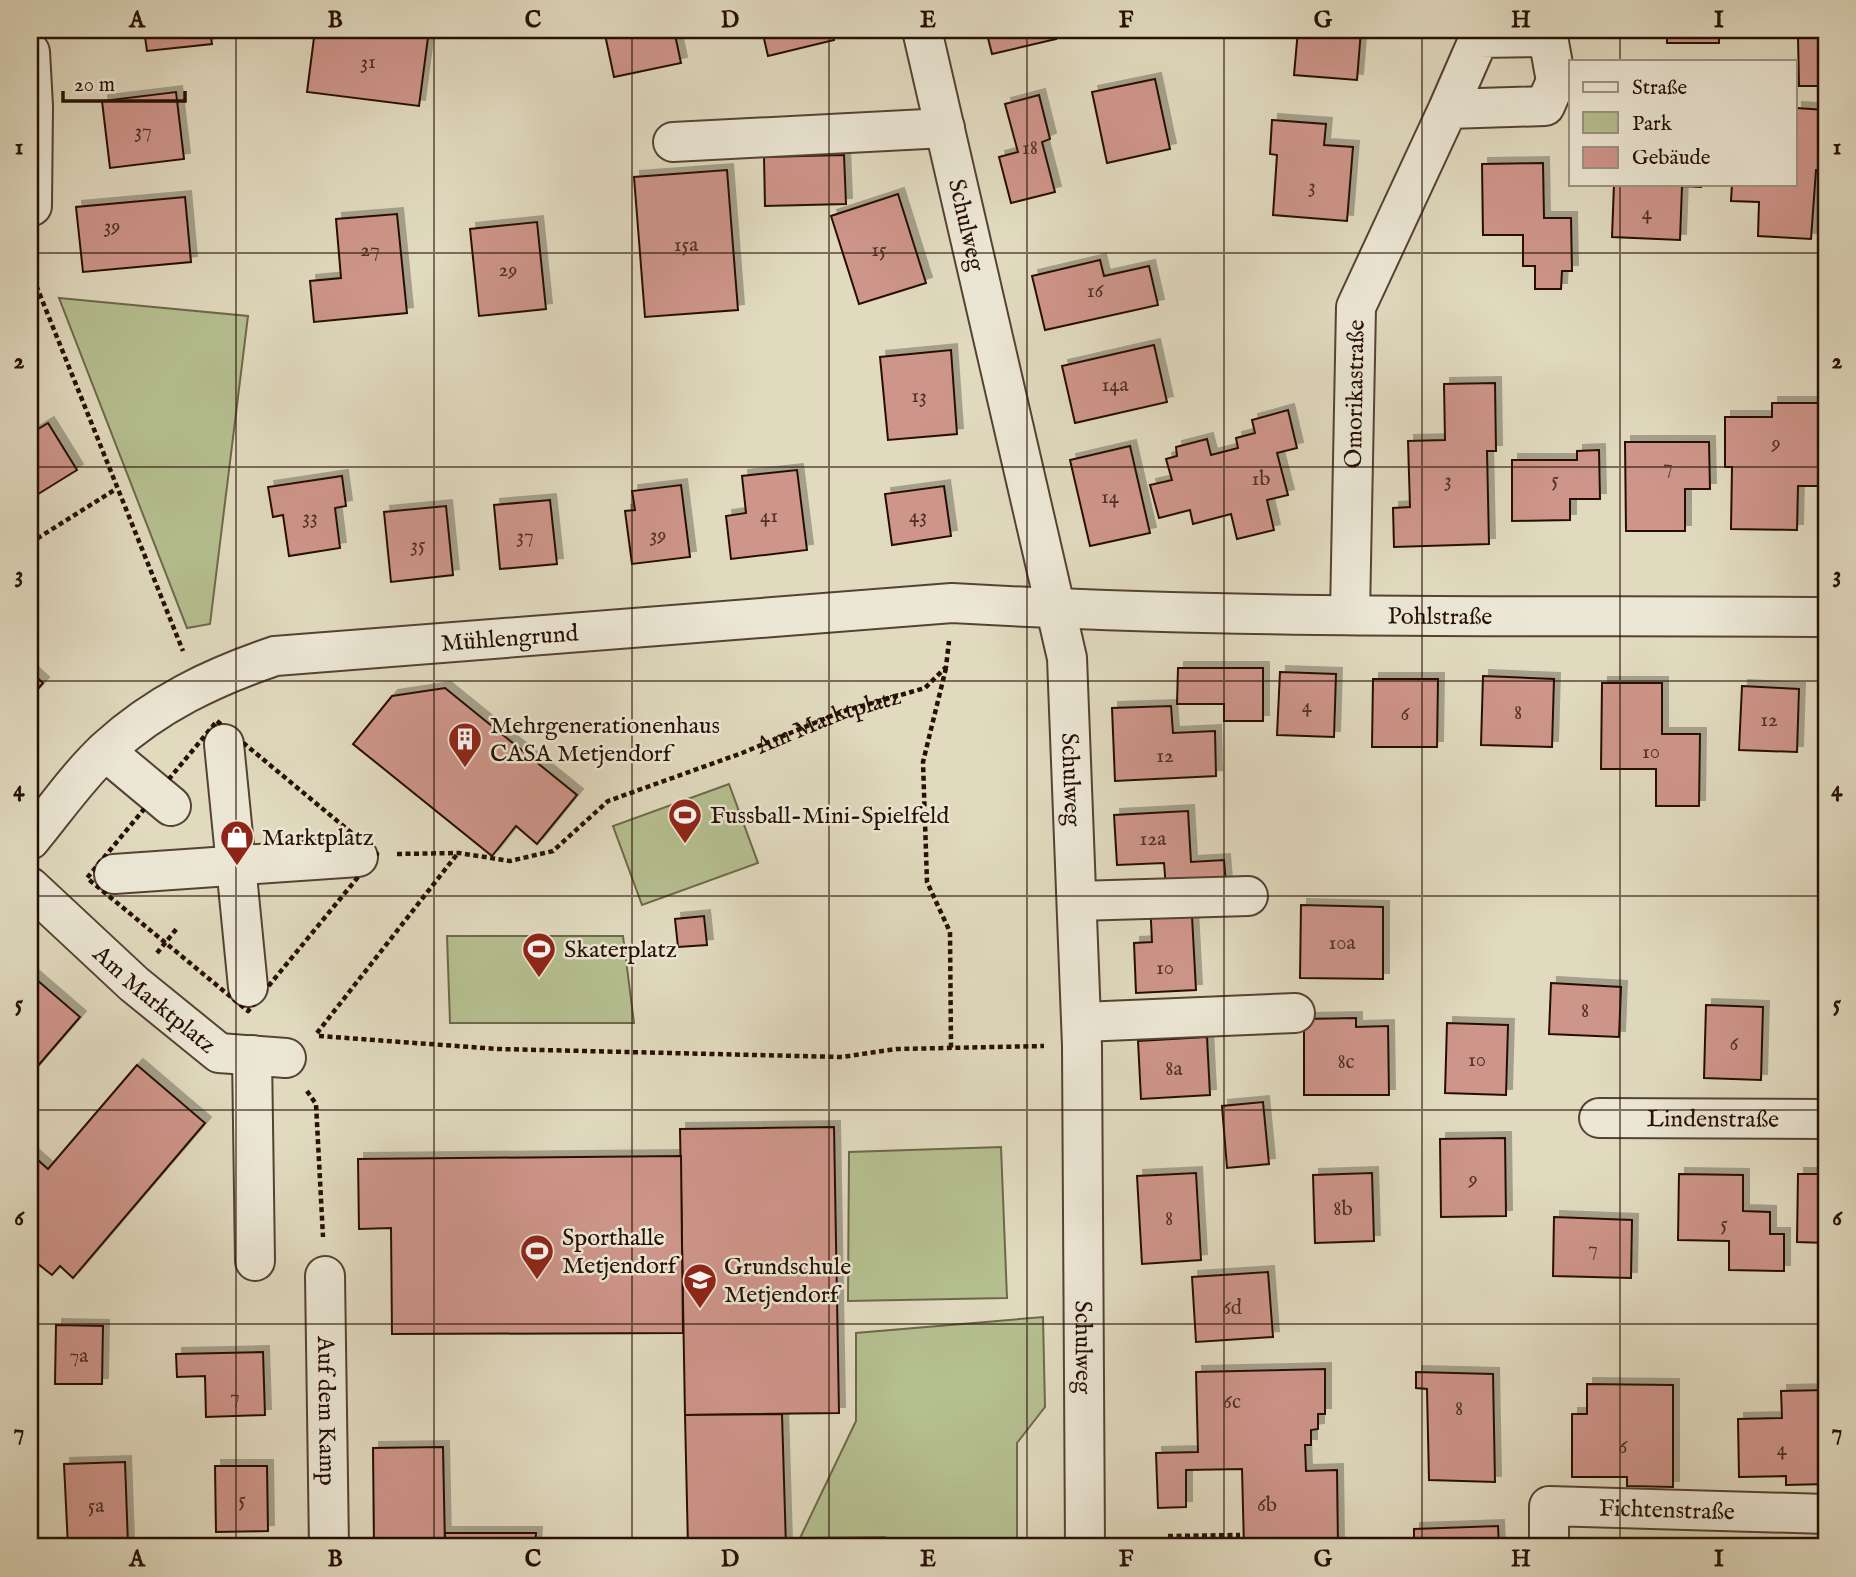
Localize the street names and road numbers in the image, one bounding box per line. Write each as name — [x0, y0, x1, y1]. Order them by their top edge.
street label: Schulweg — [940, 176, 991, 275]
street label: Omorikastraße — [1339, 319, 1373, 469]
street label: Pohlstraße — [1387, 602, 1492, 633]
street label: Mühlengrund — [440, 618, 580, 660]
street label: Am Marktplatz — [751, 682, 905, 763]
street label: Schulweg — [1053, 732, 1088, 828]
street label: Am Marktplatz — [85, 939, 222, 1061]
street label: Lindenstraße — [1647, 1104, 1779, 1136]
street label: Schulweg — [1067, 1300, 1098, 1395]
street label: Auf dem Kamp — [309, 1335, 342, 1486]
street label: Fichtenstraße — [1599, 1493, 1735, 1528]

